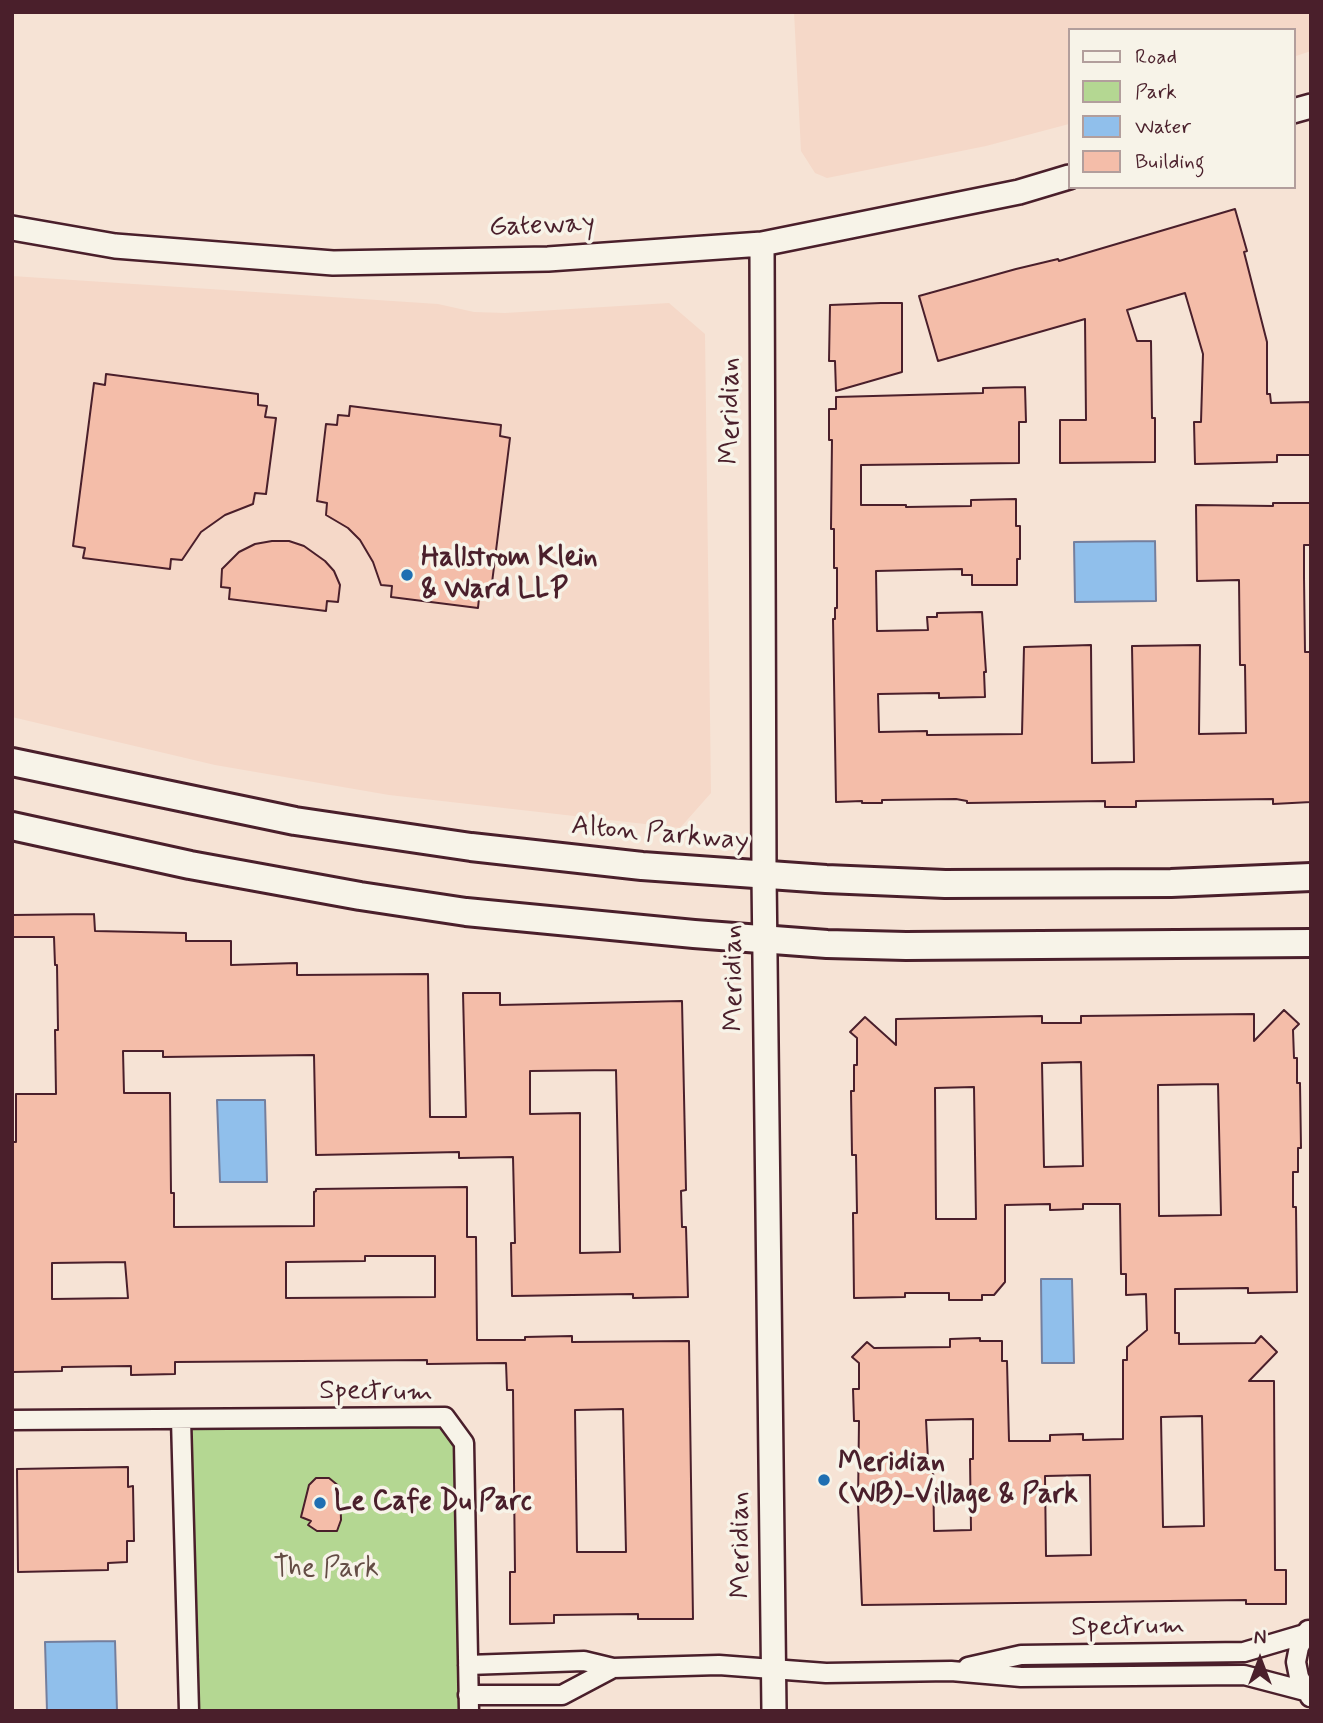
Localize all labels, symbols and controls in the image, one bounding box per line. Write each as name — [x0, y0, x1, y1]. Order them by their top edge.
legend — [1068, 28, 1295, 189]
text: Road — [1135, 43, 1177, 71]
text: Park — [1135, 78, 1177, 106]
text: Water — [1135, 113, 1191, 141]
text: Building — [1135, 148, 1205, 176]
street label: Gateway — [488, 208, 596, 246]
street label: Meridian — [715, 357, 749, 465]
place label: Hallstrom Klein & Ward LLP — [421, 542, 598, 608]
marker: Hallstrom Klein & Ward LLP — [399, 567, 415, 583]
street label: Alton Parkway — [570, 810, 750, 860]
street label: Meridian — [717, 924, 753, 1032]
street label: Spectrum — [319, 1375, 433, 1411]
place label: Meridian (WB)-Village & Park — [838, 1447, 1078, 1513]
marker: Meridian (WB)-Village & Park — [816, 1472, 832, 1488]
place label: Le Cafe Du Parc — [334, 1486, 532, 1520]
street label: Meridian — [724, 1491, 760, 1599]
marker: Le Cafe Du Parc — [312, 1495, 328, 1511]
park label: The Park — [273, 1553, 379, 1587]
street label: Spectrum — [1071, 1610, 1185, 1646]
north arrow — [1225, 1625, 1295, 1695]
text: N — [1254, 1626, 1266, 1651]

